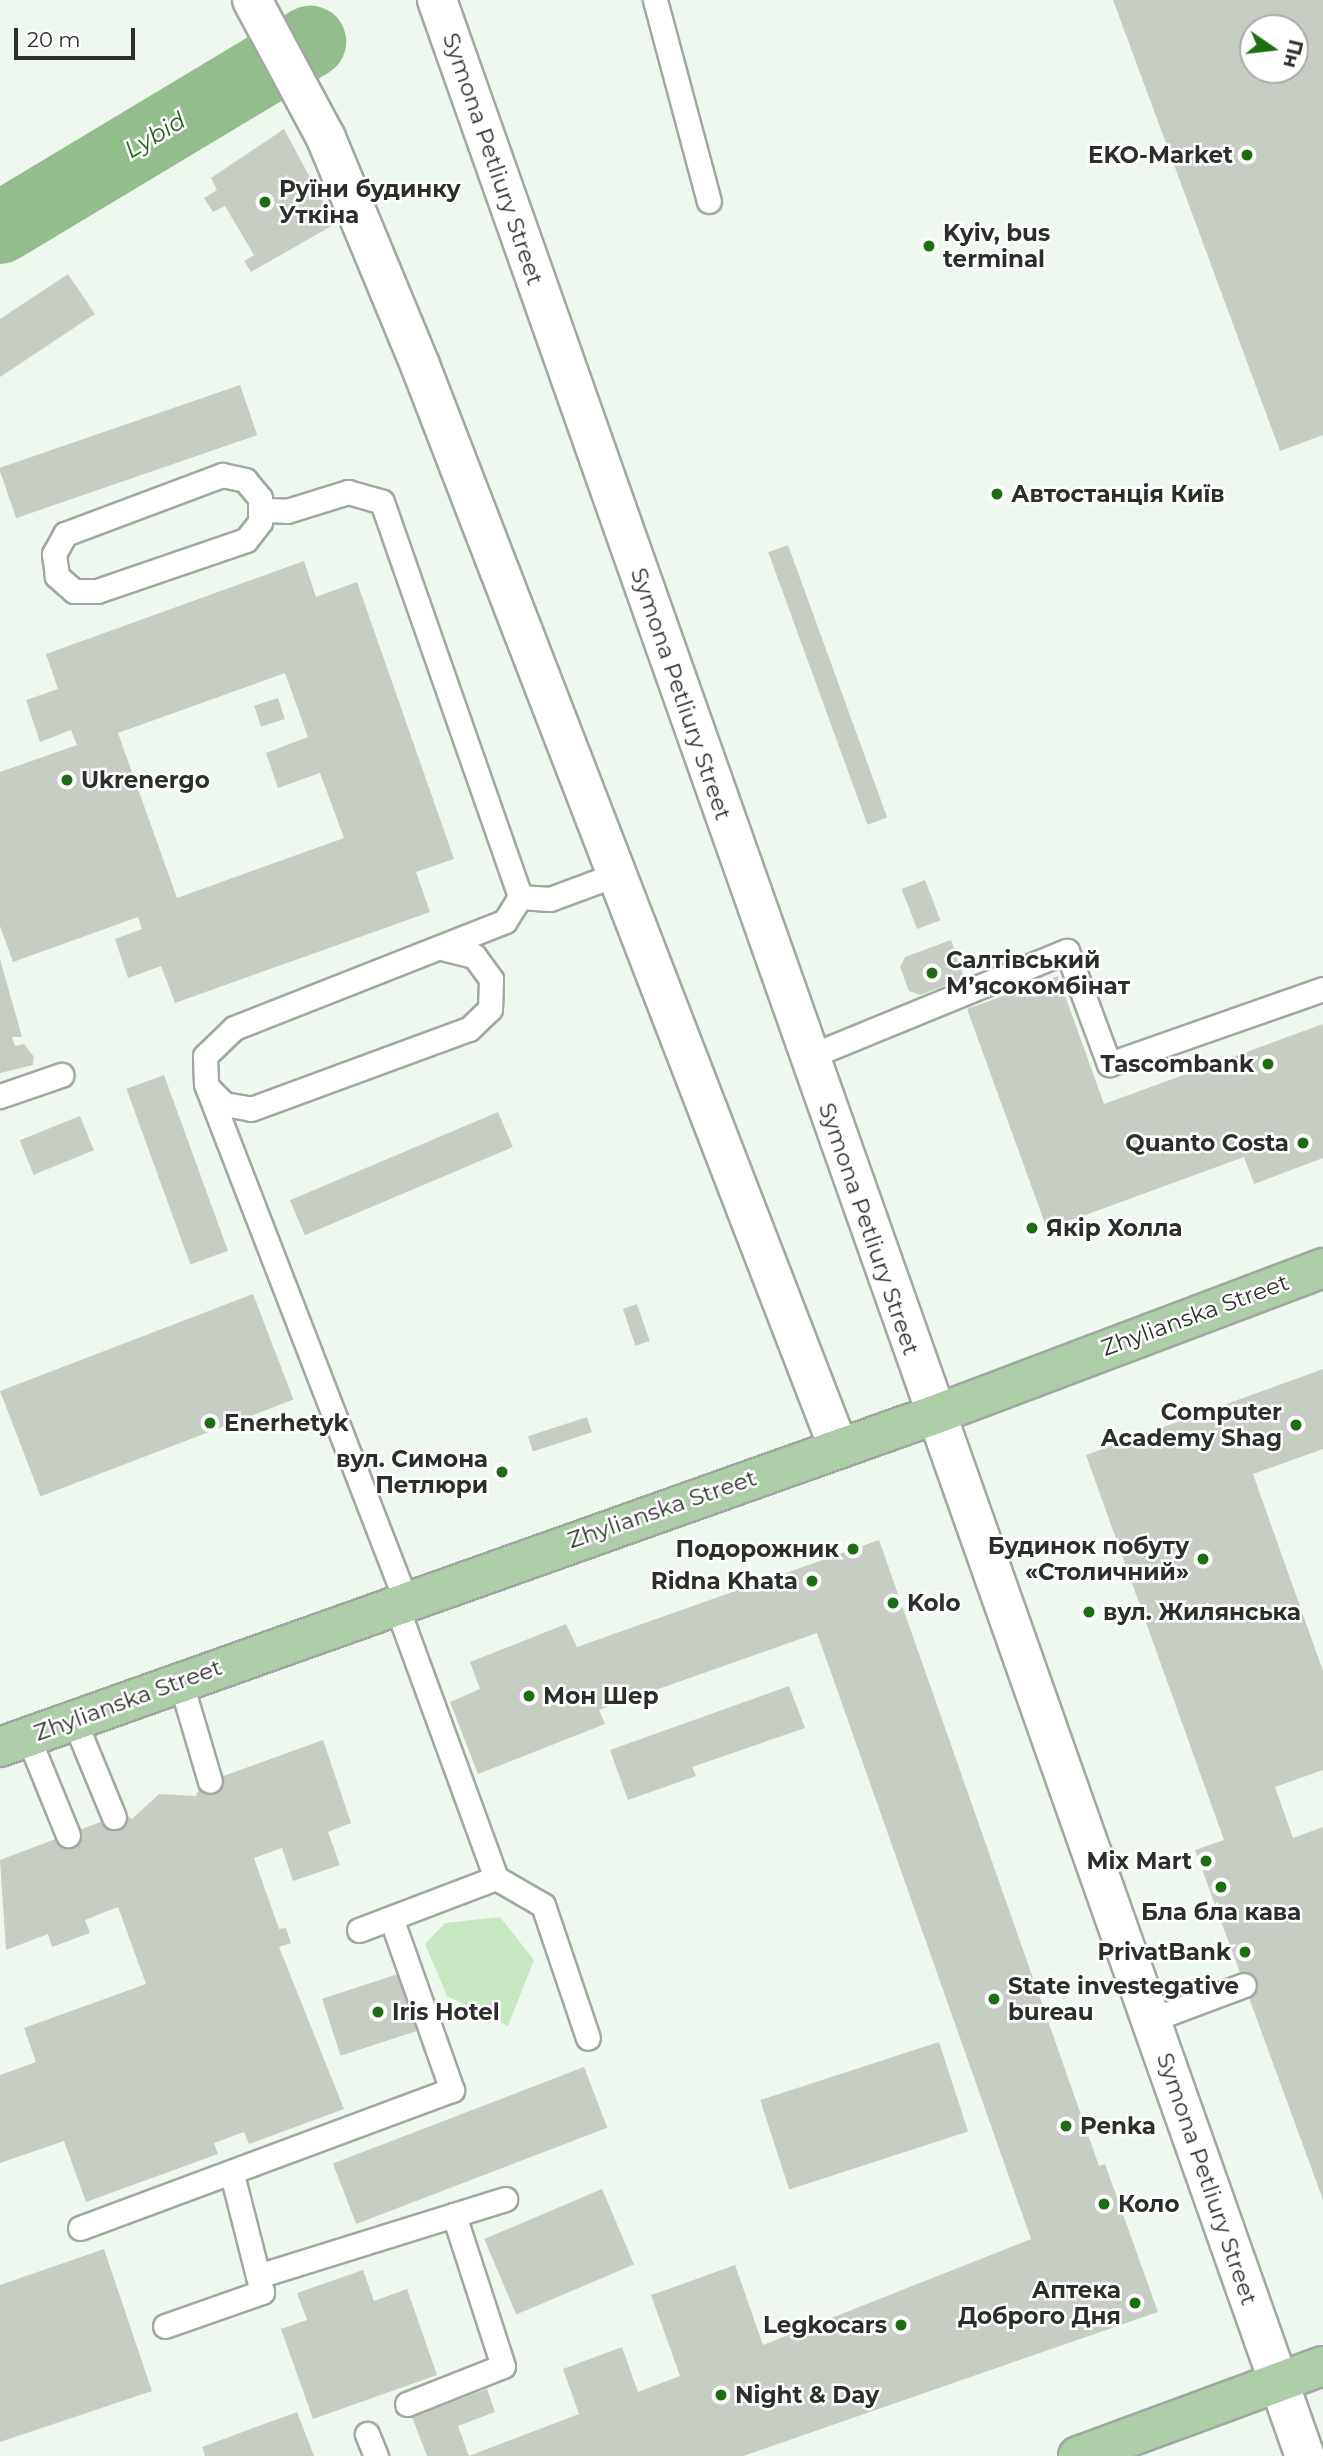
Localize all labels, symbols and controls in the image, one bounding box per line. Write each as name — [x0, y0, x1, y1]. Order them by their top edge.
scale bar — [18, 14, 138, 58]
north arrow — [1239, 14, 1309, 84]
text: 20 m — [27, 27, 81, 52]
street label: Symona Petliury Street — [437, 29, 549, 289]
text: Пн — [1278, 37, 1308, 70]
water label: Lybid — [119, 106, 191, 164]
place label: EKO-Market — [1088, 141, 1233, 169]
marker: EKO-Market — [1239, 147, 1255, 163]
place label: Руїни будинку Уткіна — [279, 175, 461, 229]
marker: Руїни будинку Уткіна — [257, 194, 273, 210]
place label: Kyiv, bus terminal — [943, 219, 1050, 273]
marker: Kyiv, bus terminal — [921, 238, 937, 254]
place label: Автостанція Київ — [1011, 480, 1225, 508]
marker: Автостанція Київ — [989, 486, 1005, 502]
street label: Symona Petliury Street — [625, 564, 737, 824]
place label: Ukrenergo — [81, 766, 210, 794]
marker: Ukrenergo — [59, 772, 75, 788]
place label: Салтівський Мʼясокомбінат — [946, 946, 1130, 1000]
marker: Салтівський Мʼясокомбінат — [924, 965, 940, 981]
place label: Tascombank — [1101, 1050, 1254, 1078]
marker: Tascombank — [1260, 1056, 1276, 1072]
street label: Symona Petliury Street — [813, 1099, 925, 1359]
place label: Quanto Costa — [1125, 1129, 1289, 1157]
marker: Quanto Costa — [1295, 1135, 1311, 1151]
place label: Якір Холла — [1046, 1214, 1182, 1242]
marker: Якір Холла — [1024, 1220, 1040, 1236]
street label: Zhylianska Street — [1097, 1268, 1293, 1362]
place label: Computer Academy Shag — [1101, 1398, 1282, 1452]
place label: Enerhetyk — [224, 1409, 349, 1437]
marker: Enerhetyk — [202, 1415, 218, 1431]
marker: Computer Academy Shag — [1288, 1417, 1304, 1433]
place label: вул. Симона Петлюри — [336, 1445, 488, 1499]
marker: вул. Симона Петлюри — [494, 1464, 510, 1480]
street label: Zhylianska Street — [564, 1464, 760, 1554]
place label: Будинок побуту «Столичний» — [988, 1532, 1189, 1586]
place label: Подорожник — [676, 1535, 839, 1563]
marker: Подорожник — [845, 1541, 861, 1557]
marker: Будинок побуту «Столичний» — [1195, 1551, 1211, 1567]
place label: Ridna Khata — [651, 1567, 798, 1595]
marker: Ridna Khata — [804, 1573, 820, 1589]
place label: Kolo — [907, 1589, 961, 1617]
marker: Kolo — [885, 1595, 901, 1611]
place label: вул. Жилянська — [1103, 1598, 1301, 1626]
marker: вул. Жилянська — [1081, 1604, 1097, 1620]
street label: Zhylianska Street — [30, 1653, 226, 1747]
place label: Мон Шер — [543, 1682, 659, 1710]
marker: Мон Шер — [521, 1688, 537, 1704]
place label: Mix Mart — [1086, 1847, 1192, 1875]
marker: Mix Mart — [1198, 1853, 1214, 1869]
marker: Бла бла кава — [1213, 1879, 1229, 1895]
place label: Бла бла кава — [1141, 1898, 1301, 1926]
place label: PrivatBank — [1097, 1938, 1231, 1966]
marker: PrivatBank — [1237, 1944, 1253, 1960]
place label: State investegative bureau — [1008, 1972, 1239, 2026]
marker: State investegative bureau — [986, 1991, 1002, 2007]
place label: Iris Hotel — [392, 1998, 500, 2026]
marker: Iris Hotel — [370, 2004, 386, 2020]
street label: Symona Petliury Street — [1151, 2049, 1263, 2309]
place label: Penka — [1080, 2112, 1156, 2140]
marker: Penka — [1058, 2118, 1074, 2134]
place label: Коло — [1118, 2190, 1179, 2218]
marker: Коло — [1096, 2196, 1112, 2212]
place label: Аптека Доброго Дня — [958, 2276, 1121, 2330]
marker: Аптека Доброго Дня — [1127, 2295, 1143, 2311]
place label: Legkocars — [763, 2311, 887, 2339]
marker: Legkocars — [893, 2317, 909, 2333]
place label: Night & Day — [735, 2381, 879, 2409]
marker: Night & Day — [713, 2387, 729, 2403]

